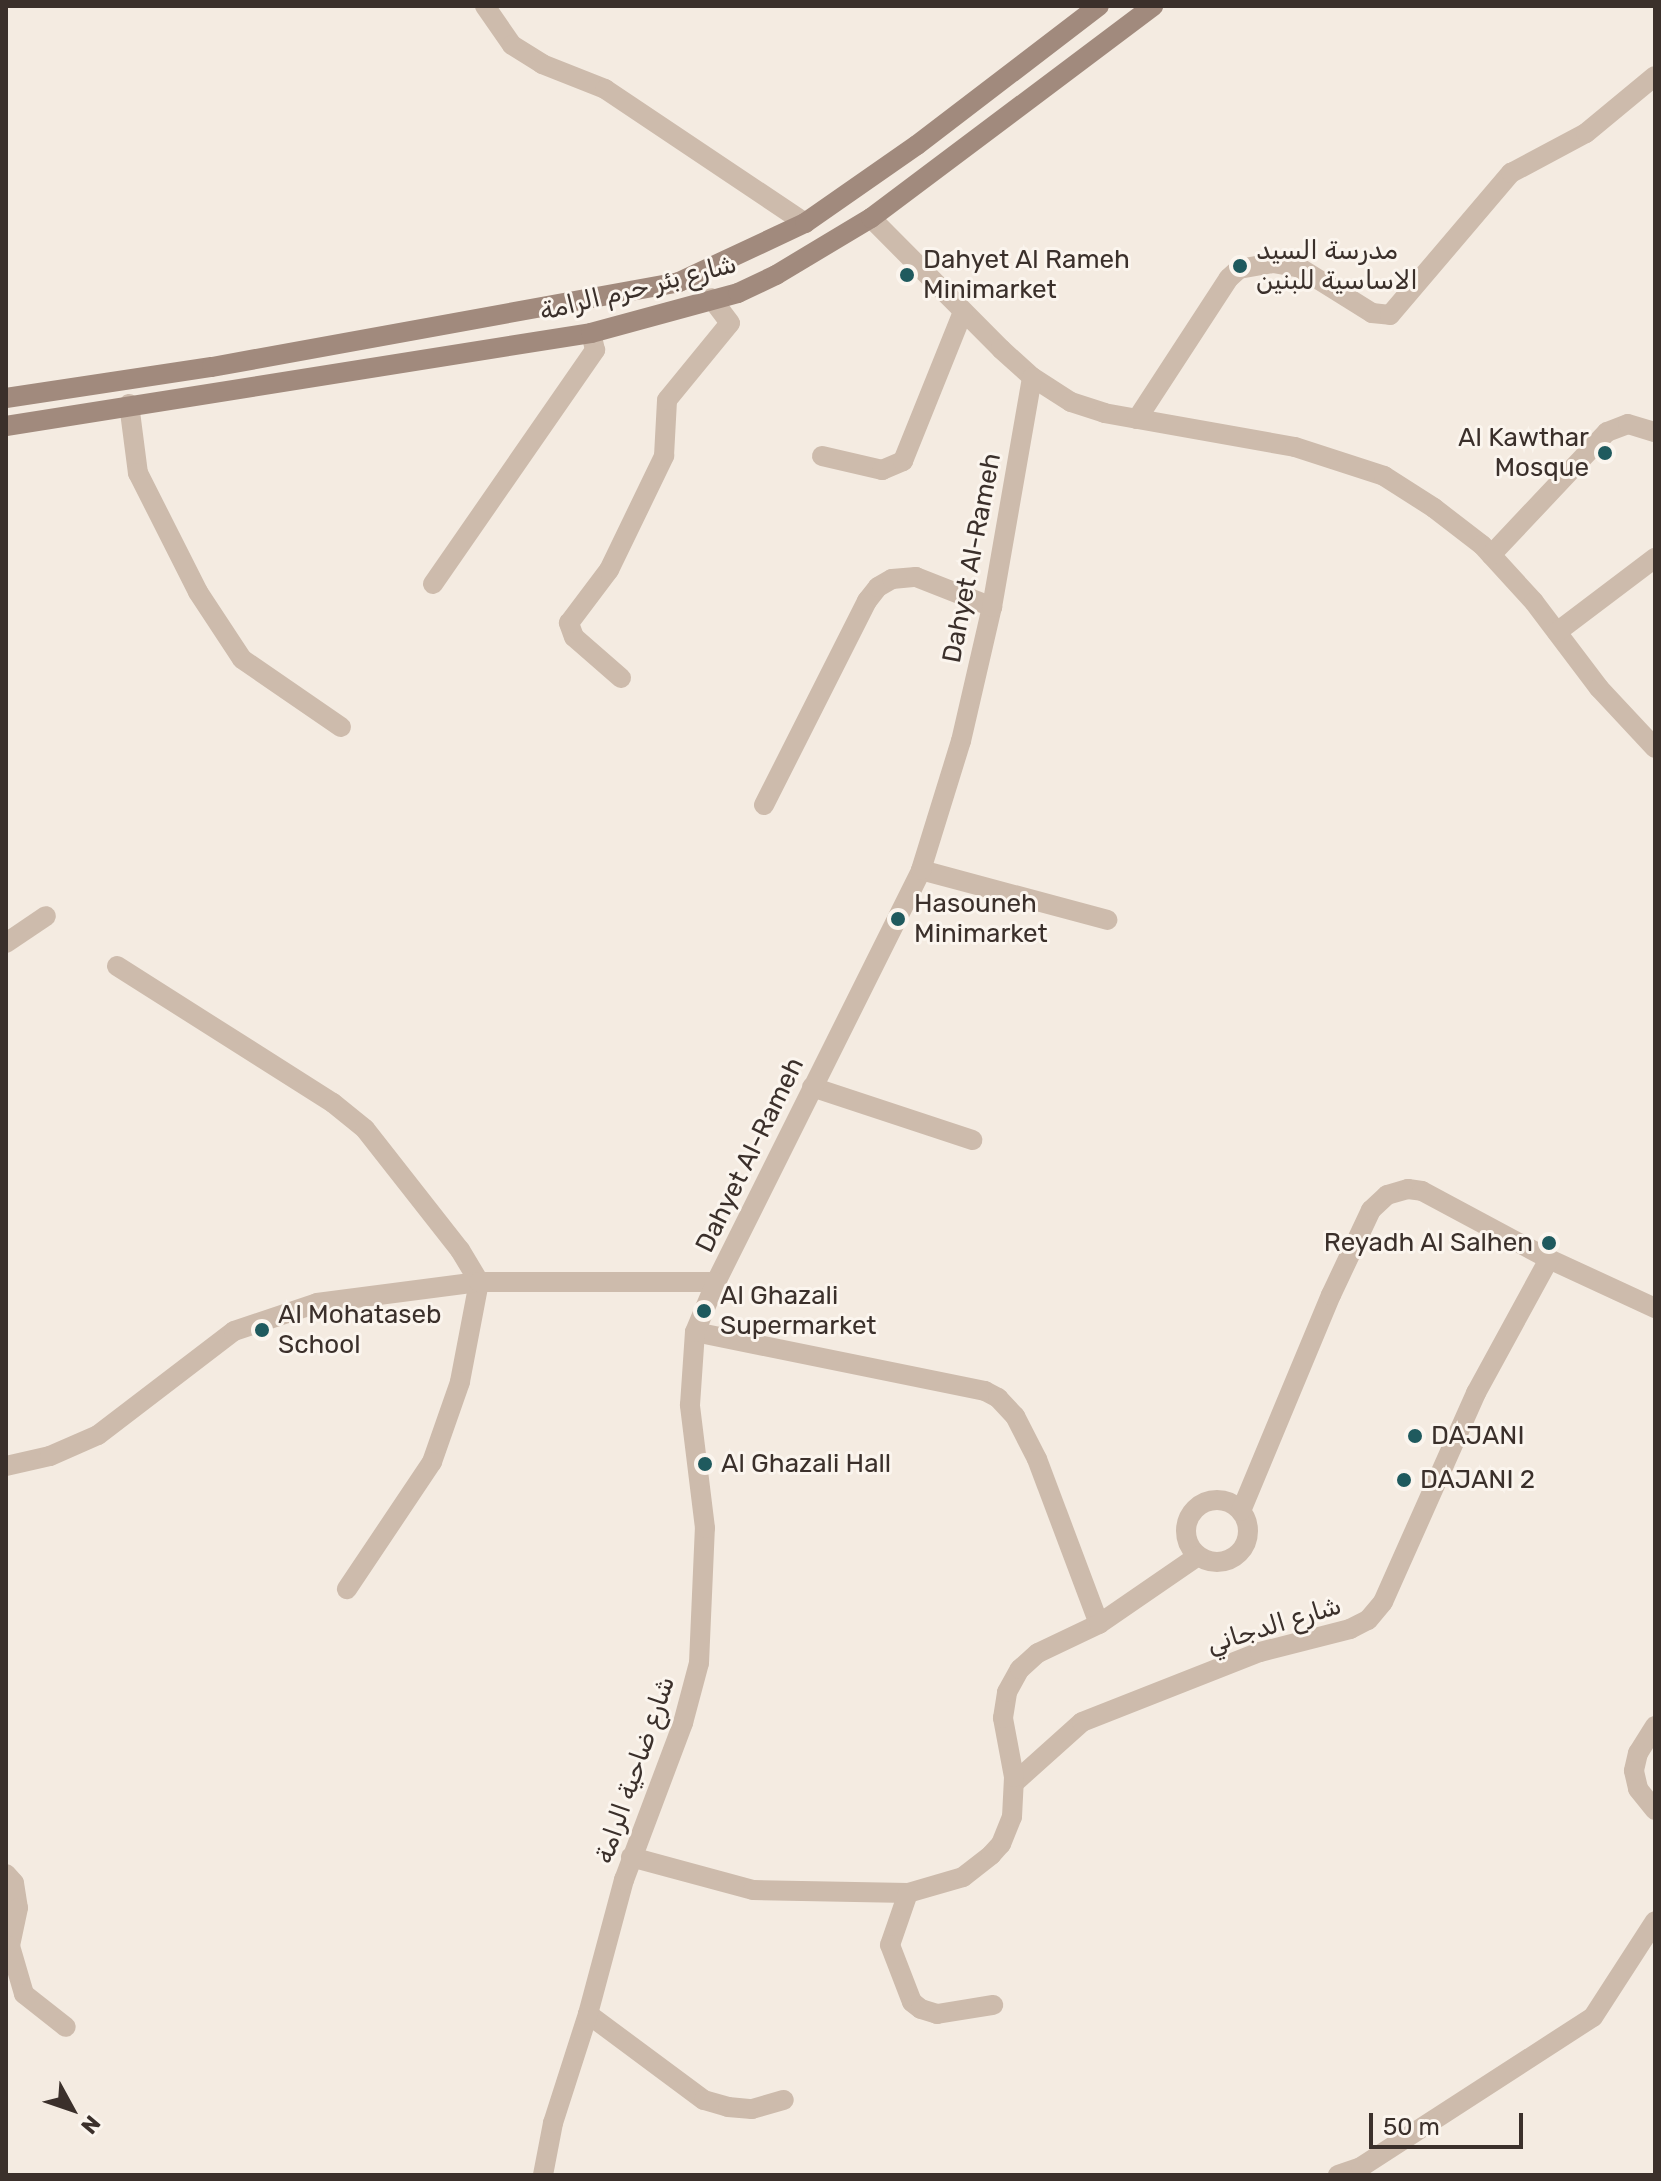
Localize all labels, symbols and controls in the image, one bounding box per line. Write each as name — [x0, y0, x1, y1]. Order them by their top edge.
place label: مدرسة السيد الاساسية للبنين — [1256, 235, 1418, 296]
place label: Dahyet Al Rameh Minimarket — [923, 244, 1131, 306]
street label: شارع بئر حرم الرامة — [536, 248, 740, 328]
marker: مدرسة السيد الاساسية للبنين — [1231, 257, 1249, 275]
marker: Dahyet Al Rameh Minimarket — [898, 266, 916, 284]
place label: Al Kawthar Mosque — [1458, 422, 1589, 484]
marker: Al Kawthar Mosque — [1596, 444, 1614, 462]
street label: Dahyet Al-Rameh — [936, 450, 1008, 666]
place label: Hasouneh Minimarket — [914, 888, 1048, 950]
marker: Hasouneh Minimarket — [889, 910, 907, 928]
street label: Dahyet Al-Rameh — [689, 1052, 811, 1258]
place label: Reyadh Al Salhen — [1323, 1227, 1533, 1259]
marker: Reyadh Al Salhen — [1540, 1234, 1558, 1252]
place label: Al Ghazali Supermarket — [720, 1280, 877, 1342]
place label: Al Mohataseb School — [278, 1299, 442, 1360]
marker: Al Ghazali Supermarket — [695, 1302, 713, 1320]
marker: Al Mohataseb School — [253, 1321, 271, 1339]
place label: DAJANI — [1431, 1420, 1525, 1452]
marker: DAJANI — [1406, 1427, 1424, 1445]
place label: Al Ghazali Hall — [721, 1448, 891, 1480]
marker: Al Ghazali Hall — [696, 1455, 714, 1473]
place label: DAJANI 2 — [1420, 1464, 1535, 1496]
marker: DAJANI 2 — [1395, 1471, 1413, 1489]
street label: شارع الدجاني — [1203, 1590, 1345, 1660]
street label: شارع ضاحية الرامة — [588, 1672, 682, 1868]
north arrow — [32, 2069, 112, 2149]
scale bar — [1373, 2097, 1527, 2147]
text: N — [75, 2110, 106, 2139]
text: 50 m — [1383, 2113, 1440, 2141]

